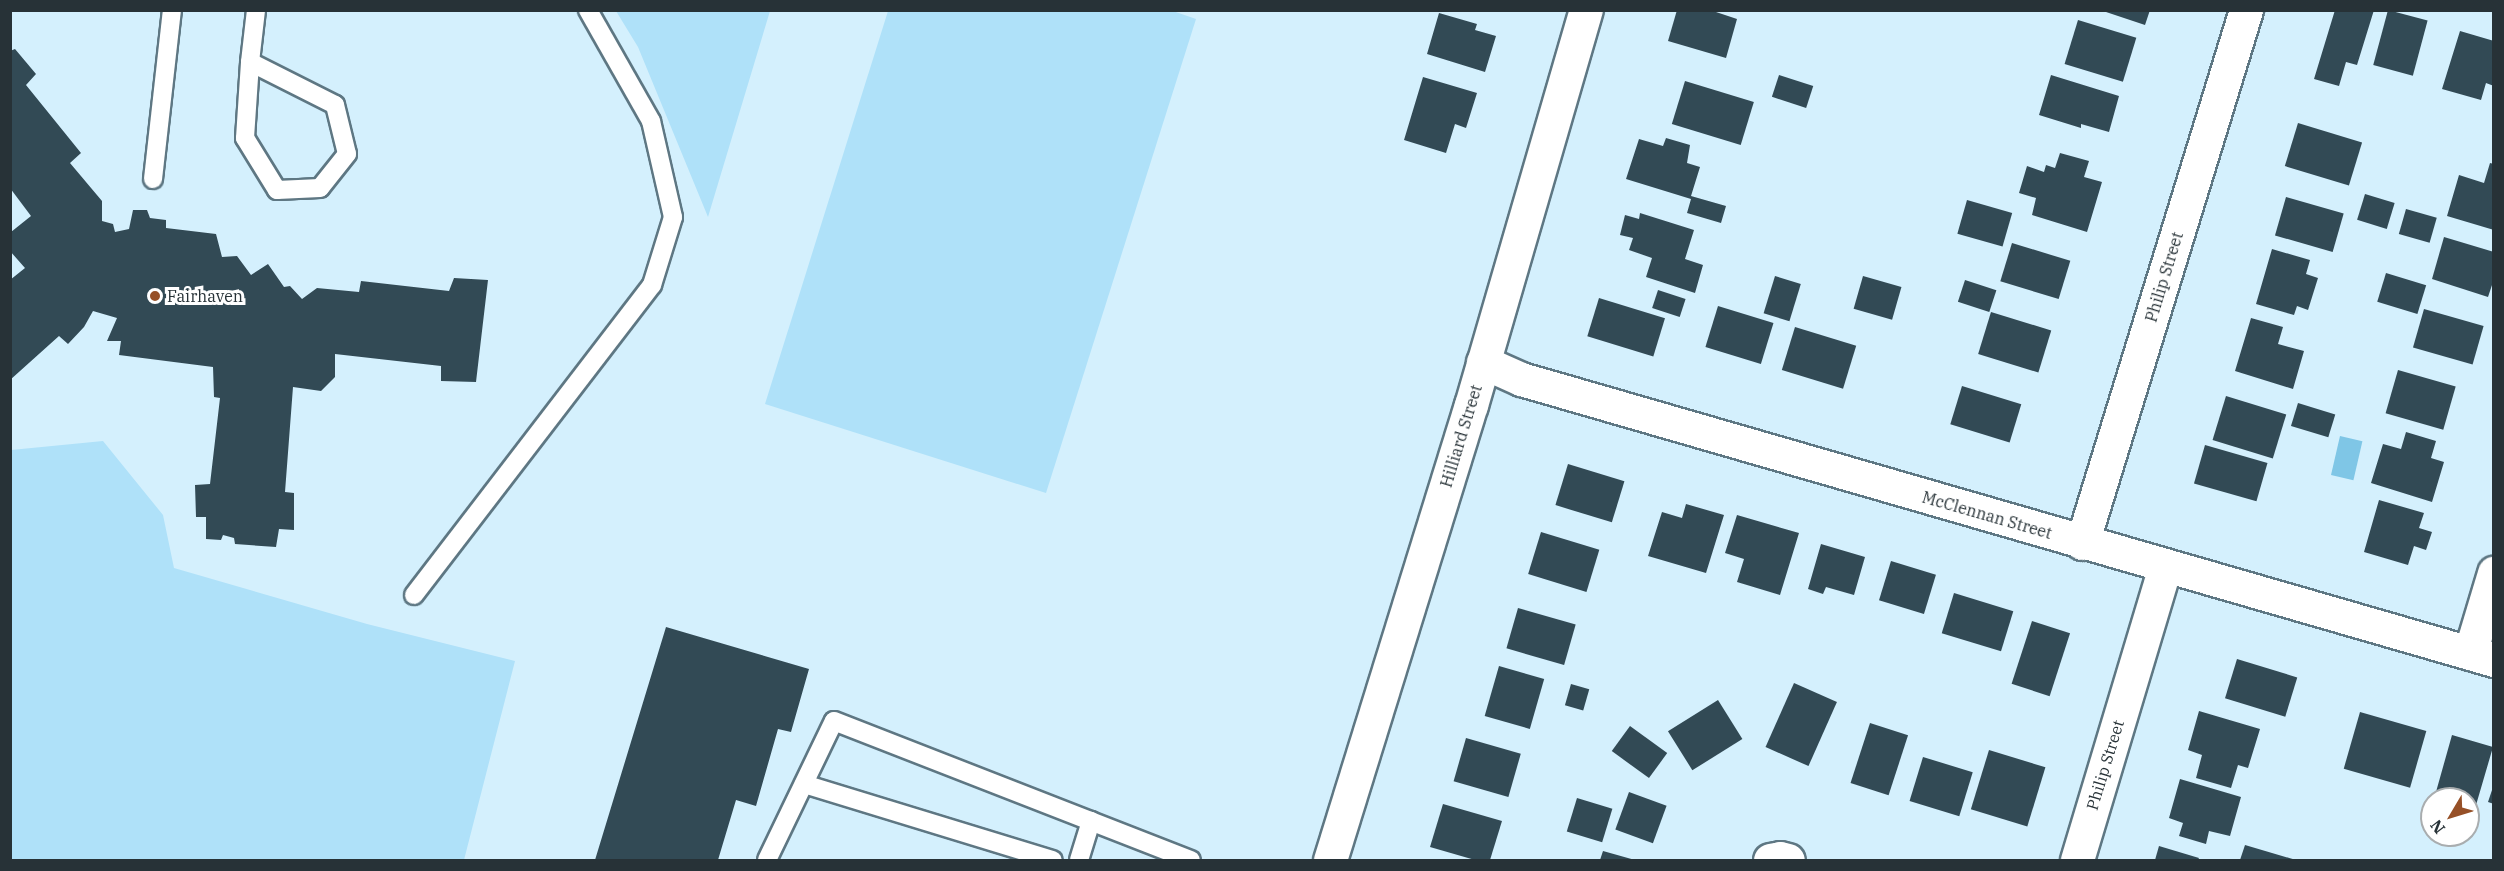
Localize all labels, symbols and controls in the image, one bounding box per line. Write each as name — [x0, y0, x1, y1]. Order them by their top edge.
street label: Philip Street — [2141, 230, 2187, 324]
place label: Fairhaven — [167, 286, 243, 306]
marker: Fairhaven — [148, 289, 162, 303]
street label: Hilliard Street — [1436, 382, 1486, 490]
street label: McClennan Street — [1920, 487, 2054, 543]
street label: Philip Street — [2082, 718, 2128, 812]
north arrow — [2420, 787, 2480, 847]
text: N — [2426, 816, 2449, 838]

